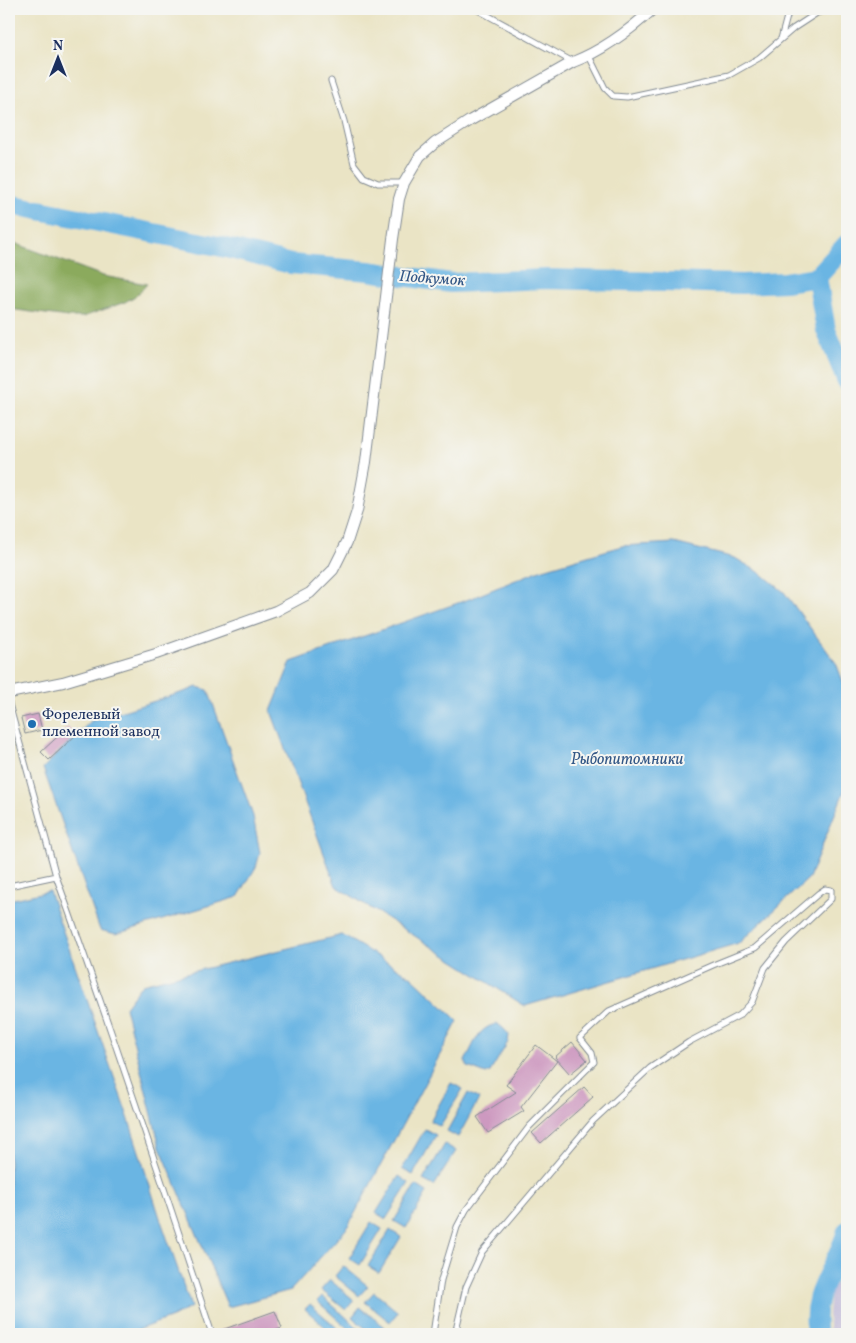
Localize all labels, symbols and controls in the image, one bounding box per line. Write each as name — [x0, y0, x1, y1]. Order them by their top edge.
north arrow — [32, 32, 82, 82]
text: N — [53, 37, 63, 56]
water label: Подкумок — [399, 266, 466, 292]
place label: Форелевый племенной завод — [42, 705, 160, 743]
marker: Форелевый племенной завод — [26, 718, 38, 730]
water label: Рыбопитомники — [571, 749, 683, 771]

